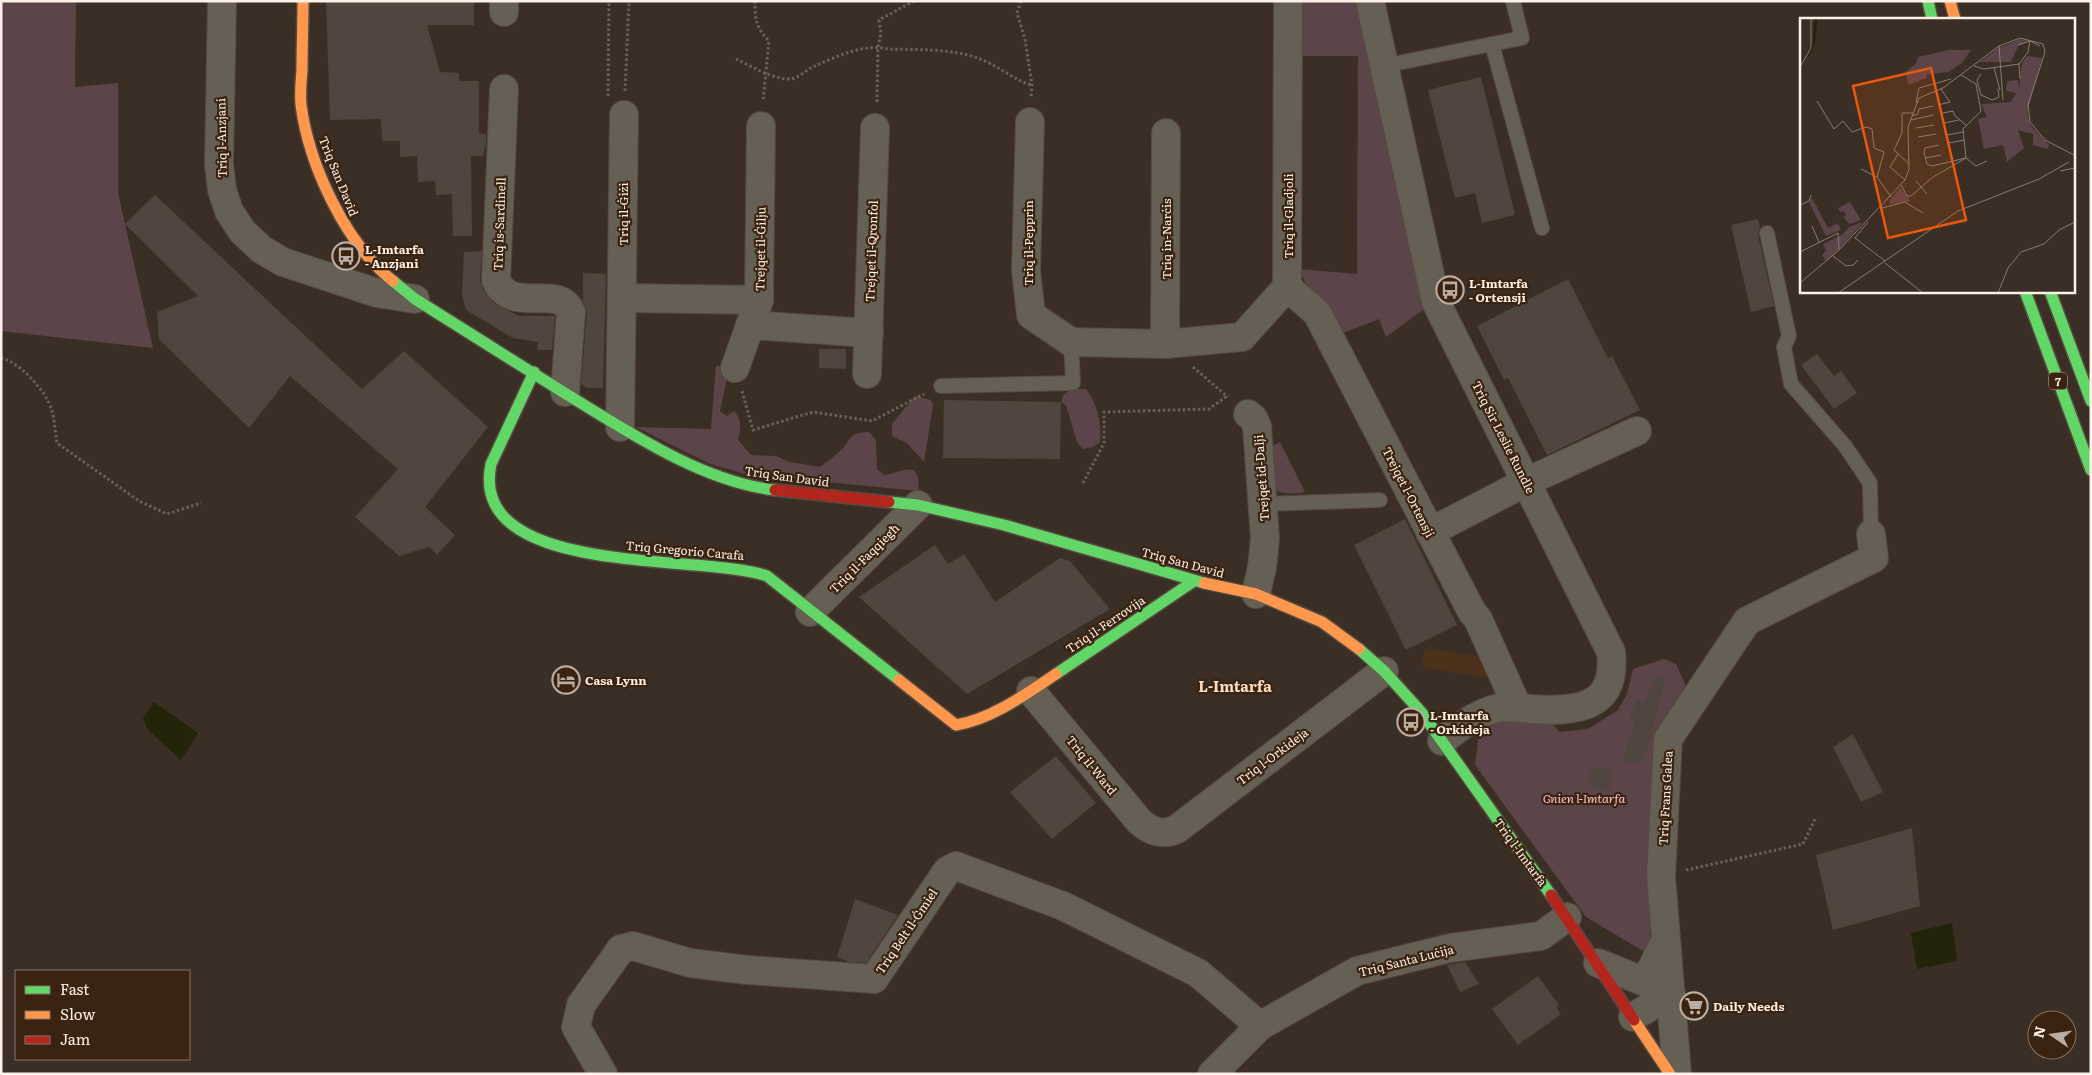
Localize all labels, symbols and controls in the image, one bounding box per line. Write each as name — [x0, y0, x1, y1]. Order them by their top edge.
inset map — [1800, 18, 2074, 292]
street label: Triq l-Anzjani — [211, 98, 231, 178]
street label: Triq San David — [315, 133, 364, 219]
street label: Triq il-Gladjoli — [1279, 173, 1297, 259]
street label: Triq is-Sardinell — [488, 177, 510, 271]
street label: Triq il-Ġiżi — [614, 183, 632, 245]
street label: Triq in-Narċis — [1157, 198, 1175, 279]
street label: Trejqet il-Qronfol — [860, 200, 882, 302]
street label: Triq il-Pepprin — [1019, 200, 1037, 286]
street label: Trejqet il-Ġilju — [750, 206, 770, 291]
place label: L-Imtarfa - Anzjani — [365, 240, 424, 272]
bus stop icon: L-Imtarfa - Anzjani — [331, 241, 361, 271]
place label: L-Imtarfa - Ortensji — [1469, 274, 1528, 306]
bus stop icon: L-Imtarfa - Ortensji — [1435, 275, 1465, 305]
road number: 7 — [2049, 372, 2067, 390]
street label: Triq Sir Leslie Rundle — [1468, 378, 1540, 496]
street label: Trejqet id-Dalji — [1249, 434, 1273, 522]
street label: Trejqet l-Ortensji — [1378, 444, 1440, 540]
street label: Triq San David — [744, 461, 831, 491]
street label: Triq il-Faqqiegħ — [825, 519, 903, 597]
street label: Triq Gregorio Carafa — [625, 536, 746, 564]
street label: Triq San David — [1140, 542, 1227, 582]
street label: Triq il-Ferrovija — [1062, 590, 1149, 657]
hotel icon: Casa Lynn — [551, 665, 581, 695]
place label: Casa Lynn — [585, 671, 647, 689]
district label: L-Imtarfa — [1198, 674, 1272, 697]
place label: L-Imtarfa - Orkideja — [1430, 706, 1490, 738]
bus stop icon: L-Imtarfa - Orkideja — [1396, 707, 1426, 737]
street label: Triq l-Orkideja — [1232, 723, 1312, 789]
street label: Triq il-Ward — [1062, 731, 1122, 799]
street label: Triq Frans Galea — [1654, 750, 1676, 846]
park label: Gnien l-Imtarfa — [1543, 789, 1626, 807]
street label: Triq l-Imtarfa — [1490, 814, 1552, 890]
street label: Triq Belt il-Ġmiel — [871, 885, 941, 977]
street label: Triq Santa Luċija — [1357, 939, 1456, 981]
legend — [15, 970, 190, 1060]
text: Fast — [60, 977, 89, 1000]
supermarket icon: Daily Needs — [1679, 991, 1709, 1021]
place label: Daily Needs — [1713, 997, 1784, 1015]
text: Slow — [60, 1002, 95, 1025]
north arrow — [2027, 1010, 2077, 1060]
text: N — [2027, 1024, 2049, 1040]
text: Jam — [60, 1027, 91, 1050]

